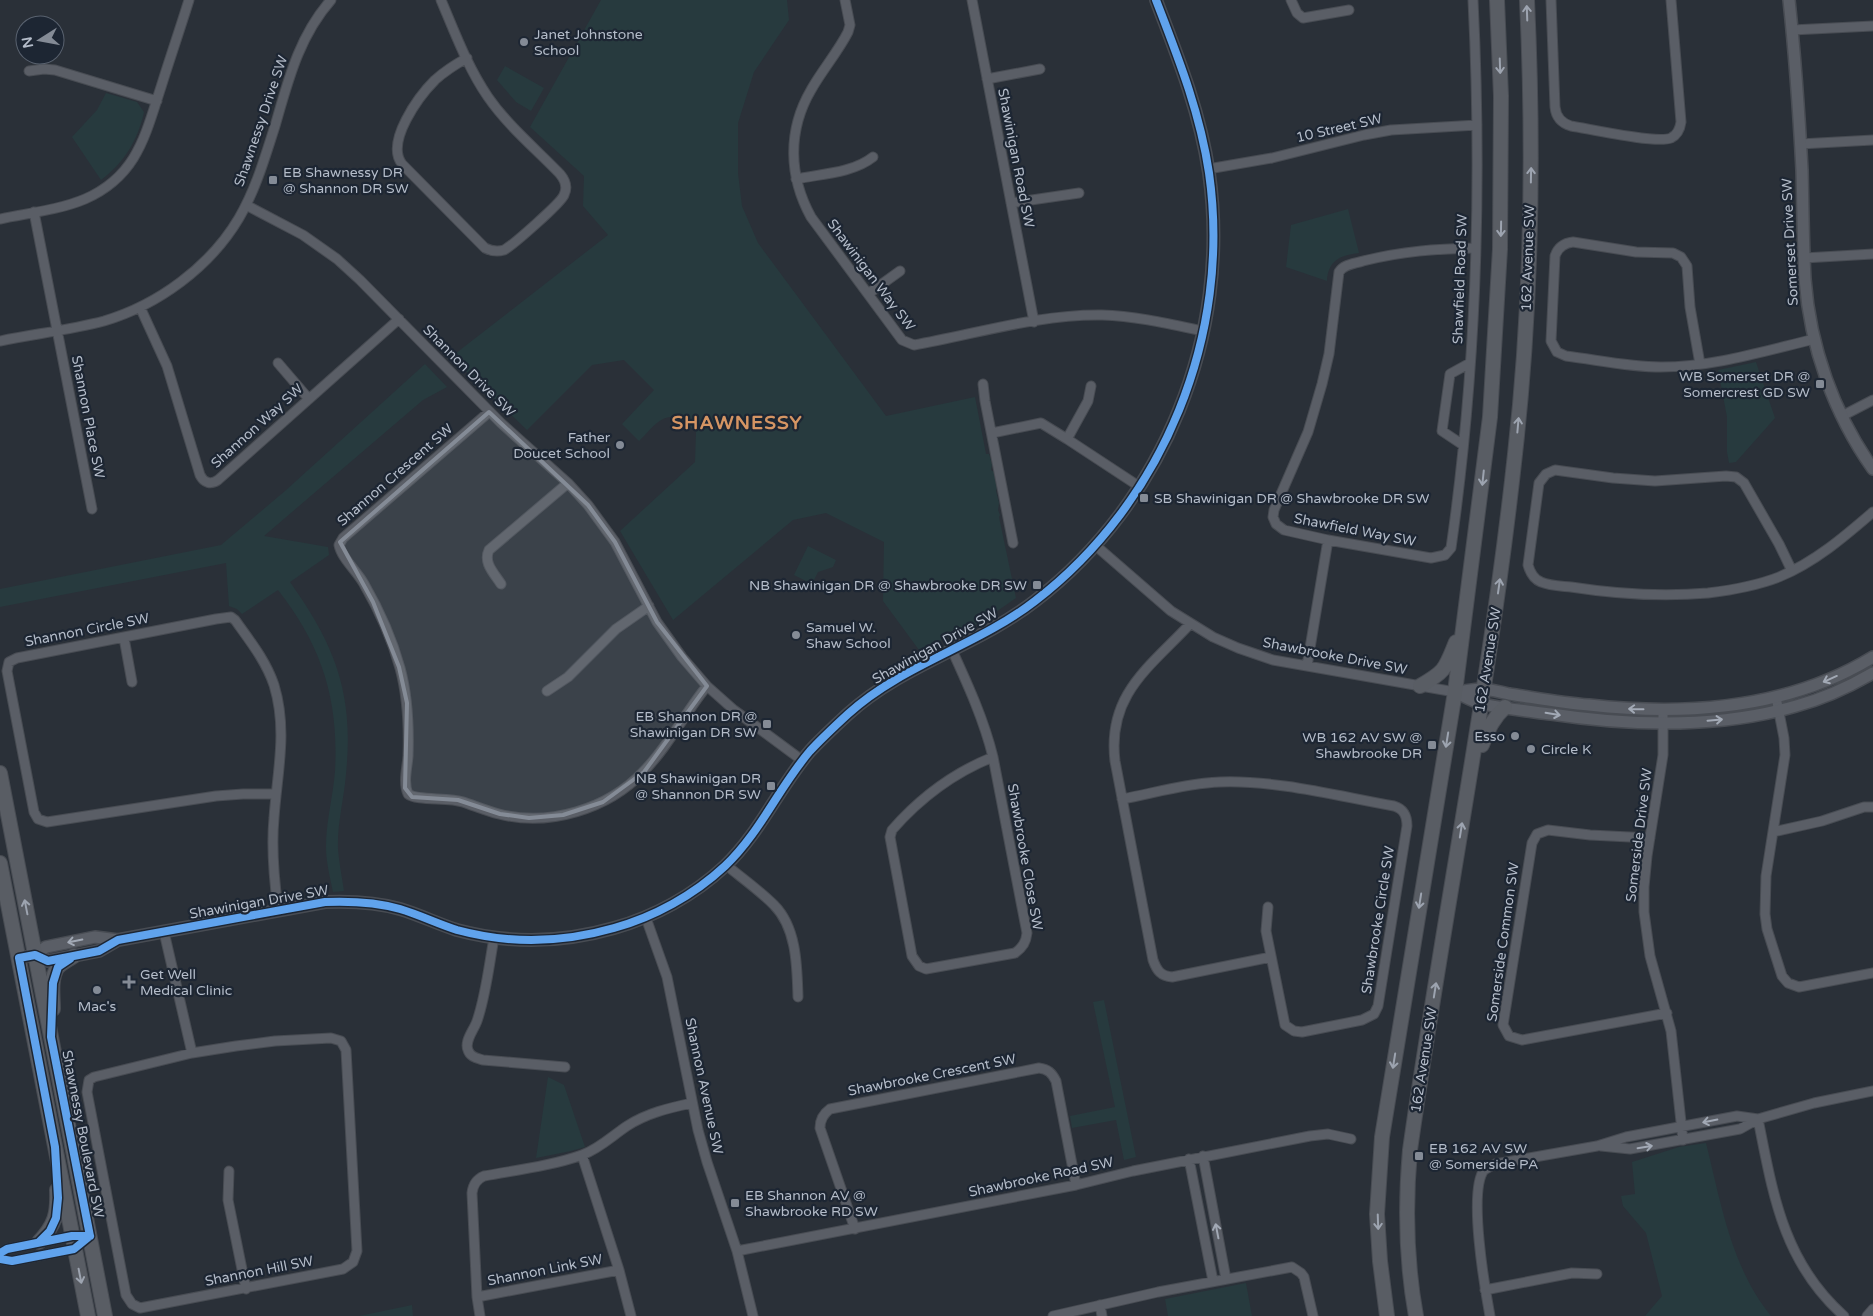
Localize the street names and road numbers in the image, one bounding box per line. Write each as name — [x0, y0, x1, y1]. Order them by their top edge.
street label: Shawnessy Drive SW — [231, 53, 291, 189]
street label: Shawinigan Road SW — [994, 87, 1038, 229]
street label: 10 Street SW — [1294, 110, 1384, 146]
street label: Somerset Drive SW — [1778, 178, 1802, 306]
street label: 162 Avenue SW — [1518, 204, 1538, 312]
street label: Shawfield Road SW — [1449, 214, 1471, 344]
street label: Shawinigan Way SW — [823, 216, 919, 334]
street label: Shannon Drive SW — [419, 321, 519, 421]
street label: Shannon Place SW — [68, 354, 108, 480]
street label: Shannon Way SW — [207, 380, 307, 472]
street label: Shannon Crescent SW — [334, 420, 456, 530]
street label: Shawfield Way SW — [1293, 510, 1417, 550]
street label: Shawinigan Drive SW — [869, 604, 1001, 688]
street label: 162 Avenue SW — [1471, 606, 1505, 714]
street label: Shannon Circle SW — [23, 610, 151, 650]
street label: Shawbrooke Drive SW — [1261, 634, 1409, 678]
street label: Somerside Drive SW — [1622, 767, 1656, 903]
street label: Shawbrooke Close SW — [1004, 782, 1046, 932]
street label: Shawbrooke Circle SW — [1358, 845, 1398, 995]
street label: Somerside Common SW — [1483, 861, 1523, 1023]
street label: Shawinigan Drive SW — [188, 881, 330, 923]
street label: 162 Avenue SW — [1407, 1006, 1441, 1114]
street label: Shannon Avenue SW — [681, 1016, 727, 1156]
street label: Shawnessy Boulevard SW — [58, 1049, 108, 1219]
street label: Shawbrooke Crescent SW — [847, 1050, 1017, 1100]
street label: Shawbrooke Road SW — [967, 1153, 1115, 1201]
street label: Shannon Link SW — [486, 1251, 604, 1289]
street label: Shannon Hill SW — [203, 1252, 315, 1290]

